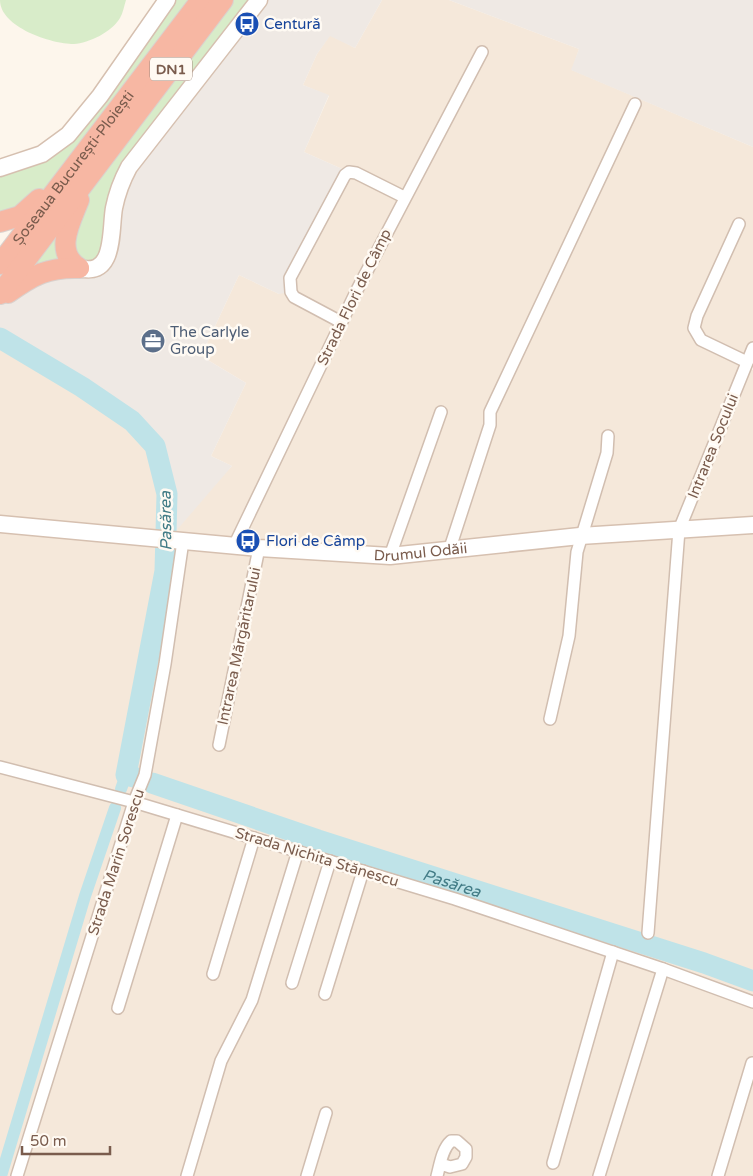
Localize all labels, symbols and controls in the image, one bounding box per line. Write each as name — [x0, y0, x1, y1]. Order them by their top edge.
bus stop icon: Centură — [234, 11, 260, 37]
place label: Centură — [264, 15, 321, 33]
road number: DN1 — [150, 58, 192, 80]
street label: Șoseaua București-Ploiești — [9, 87, 138, 248]
street label: Strada Flori de Câmp — [313, 226, 395, 368]
place label: The Carlyle Group — [170, 323, 249, 358]
office icon: The Carlyle Group — [140, 328, 166, 354]
street label: Intrarea Socului — [684, 391, 742, 501]
water label: Pasărea — [155, 490, 177, 551]
bus stop icon: Flori de Câmp — [235, 528, 261, 554]
place label: Flori de Câmp — [266, 532, 365, 550]
street label: Drumul Odăii — [373, 539, 468, 565]
street label: Intrarea Mărgăritarului — [213, 565, 265, 727]
street label: Strada Marin Sorescu — [84, 787, 148, 937]
street label: Strada Nichita Stănescu — [233, 824, 401, 890]
water label: Pasărea — [420, 865, 484, 903]
scale bar — [22, 1124, 110, 1156]
text: 50 m — [30, 1132, 67, 1150]

